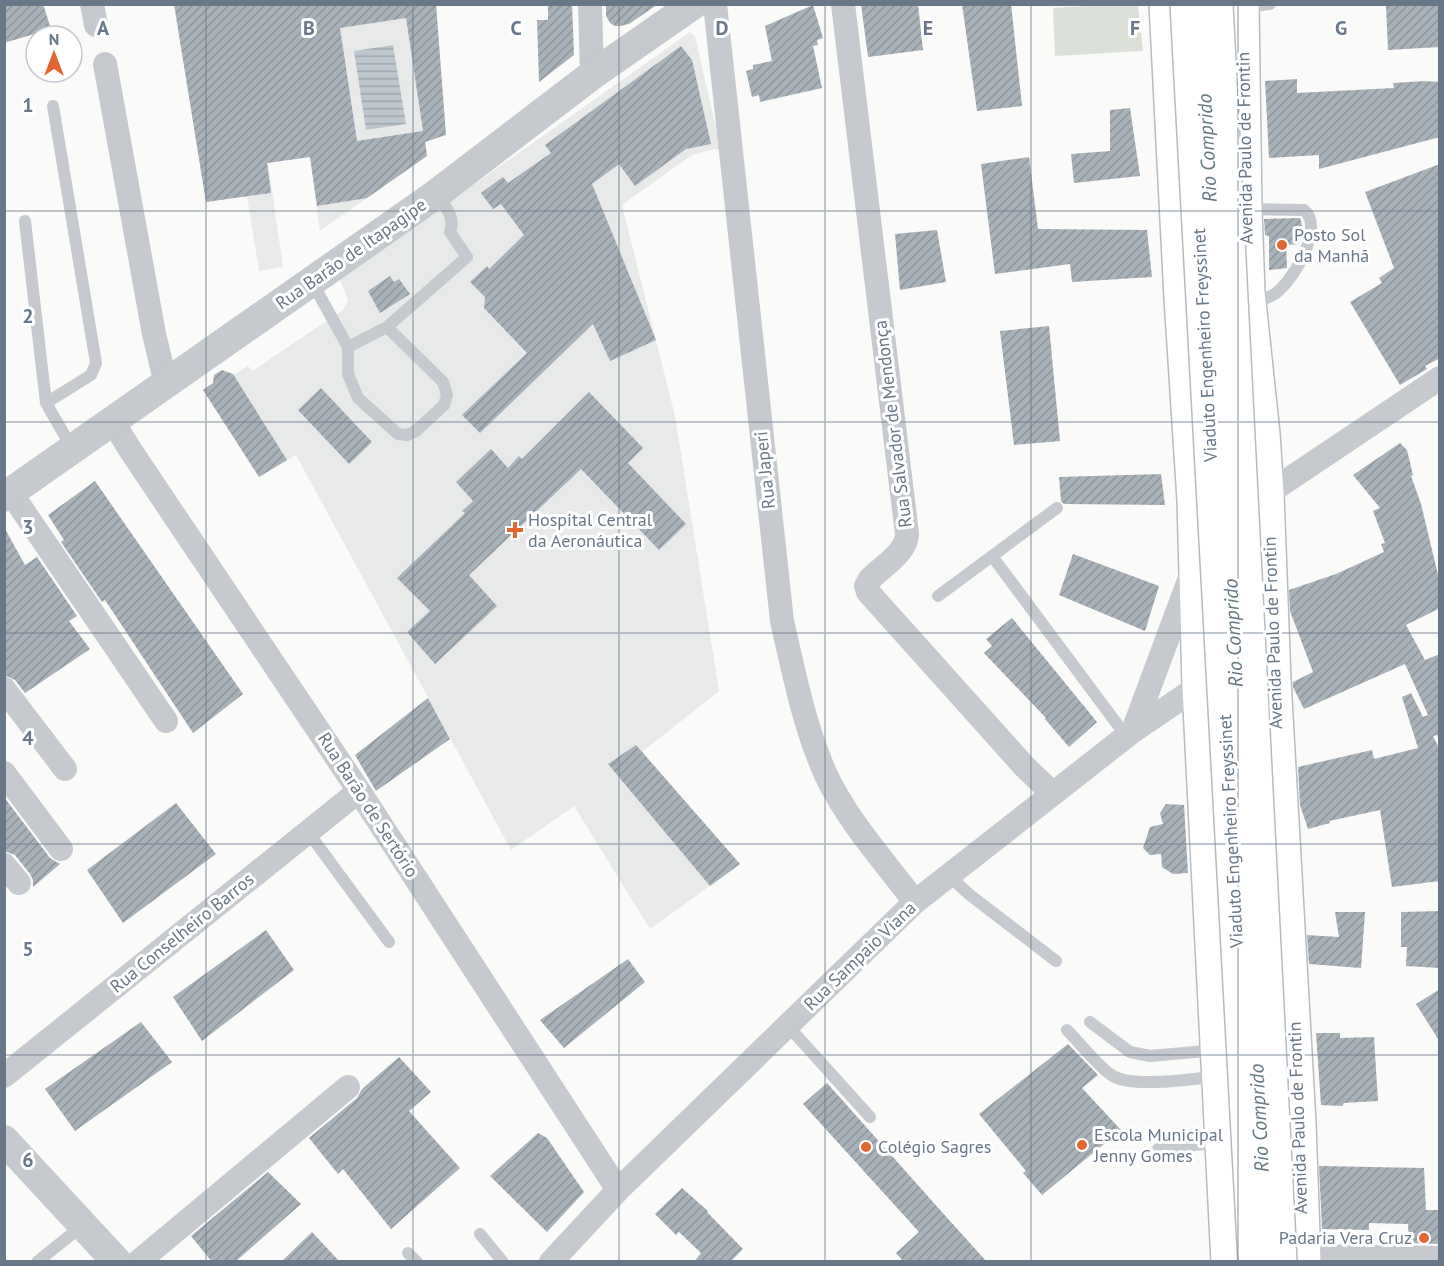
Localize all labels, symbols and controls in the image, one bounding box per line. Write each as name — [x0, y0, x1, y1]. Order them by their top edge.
text: A — [97, 15, 110, 41]
text: B — [303, 15, 315, 41]
text: C — [510, 15, 522, 41]
text: D — [716, 15, 729, 41]
text: E — [923, 15, 933, 41]
text: F — [1130, 15, 1140, 41]
text: G — [1335, 15, 1347, 41]
north arrow — [24, 24, 84, 84]
text: N — [49, 29, 59, 49]
street label: Avenida Paulo de Frontin — [1231, 51, 1258, 245]
text: 1 — [22, 92, 34, 118]
water label: Rio Comprido — [1191, 93, 1223, 203]
street label: Rua Barão de Itapagipe — [271, 193, 431, 314]
place label: Posto Sol da Manhã — [1294, 223, 1369, 267]
street label: Viaduto Engenheiro Freyssinet — [1187, 228, 1222, 463]
marker: Posto Sol da Manhã — [1275, 238, 1289, 252]
text: 2 — [22, 303, 34, 329]
street label: Rua Salvador de Mendonça — [868, 319, 917, 529]
street label: Rua Japeri — [749, 430, 780, 510]
place label: Hospital Central da Aeronáutica — [528, 508, 653, 552]
text: 3 — [22, 514, 34, 540]
marker: Hospital Central da Aeronáutica — [506, 521, 524, 539]
street label: Avenida Paulo de Frontin — [1258, 536, 1287, 730]
water label: Rio Comprido — [1217, 578, 1249, 688]
street label: Viaduto Engenheiro Freyssinet — [1213, 714, 1248, 949]
text: 4 — [22, 725, 34, 751]
street label: Rua Barão de Sertório — [313, 728, 424, 881]
street label: Rua Conselheiro Barros — [105, 868, 258, 998]
street label: Rua Sampaio Viana — [799, 896, 921, 1015]
text: 5 — [22, 936, 34, 962]
street label: Avenida Paulo de Frontin — [1283, 1021, 1312, 1215]
water label: Rio Comprido — [1243, 1063, 1275, 1173]
place label: Escola Municipal Jenny Gomes — [1093, 1123, 1224, 1167]
place label: Colégio Sagres — [878, 1135, 991, 1158]
marker: Escola Municipal Jenny Gomes — [1075, 1138, 1089, 1152]
marker: Colégio Sagres — [859, 1140, 873, 1154]
text: 6 — [22, 1147, 34, 1173]
place label: Padaria Vera Cruz — [1279, 1226, 1412, 1249]
marker: Padaria Vera Cruz — [1417, 1231, 1431, 1245]

